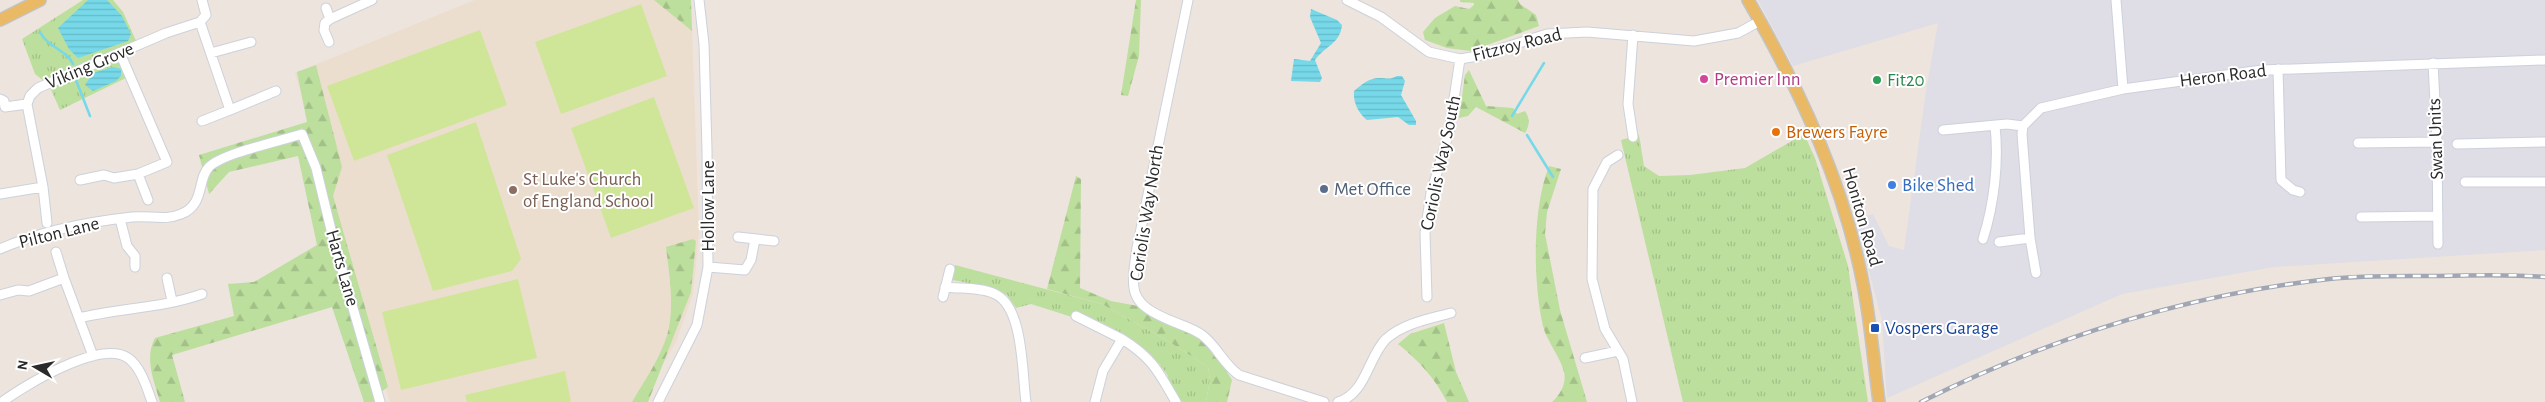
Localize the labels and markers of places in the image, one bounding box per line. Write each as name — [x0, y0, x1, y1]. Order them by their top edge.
place label: Premier Inn — [1714, 70, 1801, 89]
place label: Fit20 — [1887, 71, 1925, 90]
marker: Premier Inn — [1698, 73, 1710, 85]
marker: Fit20 — [1871, 74, 1883, 86]
place label: Brewers Fayre — [1786, 123, 1888, 142]
marker: Brewers Fayre — [1770, 126, 1782, 138]
place label: St Luke's Church of England School — [523, 170, 654, 211]
place label: Bike Shed — [1902, 176, 1974, 195]
marker: Bike Shed — [1886, 179, 1898, 191]
place label: Met Office — [1334, 180, 1411, 199]
marker: Met Office — [1318, 183, 1330, 195]
marker: St Luke's Church of England School — [507, 184, 519, 196]
place label: Vospers Garage — [1885, 319, 1999, 338]
marker: Vospers Garage — [1869, 322, 1881, 334]

